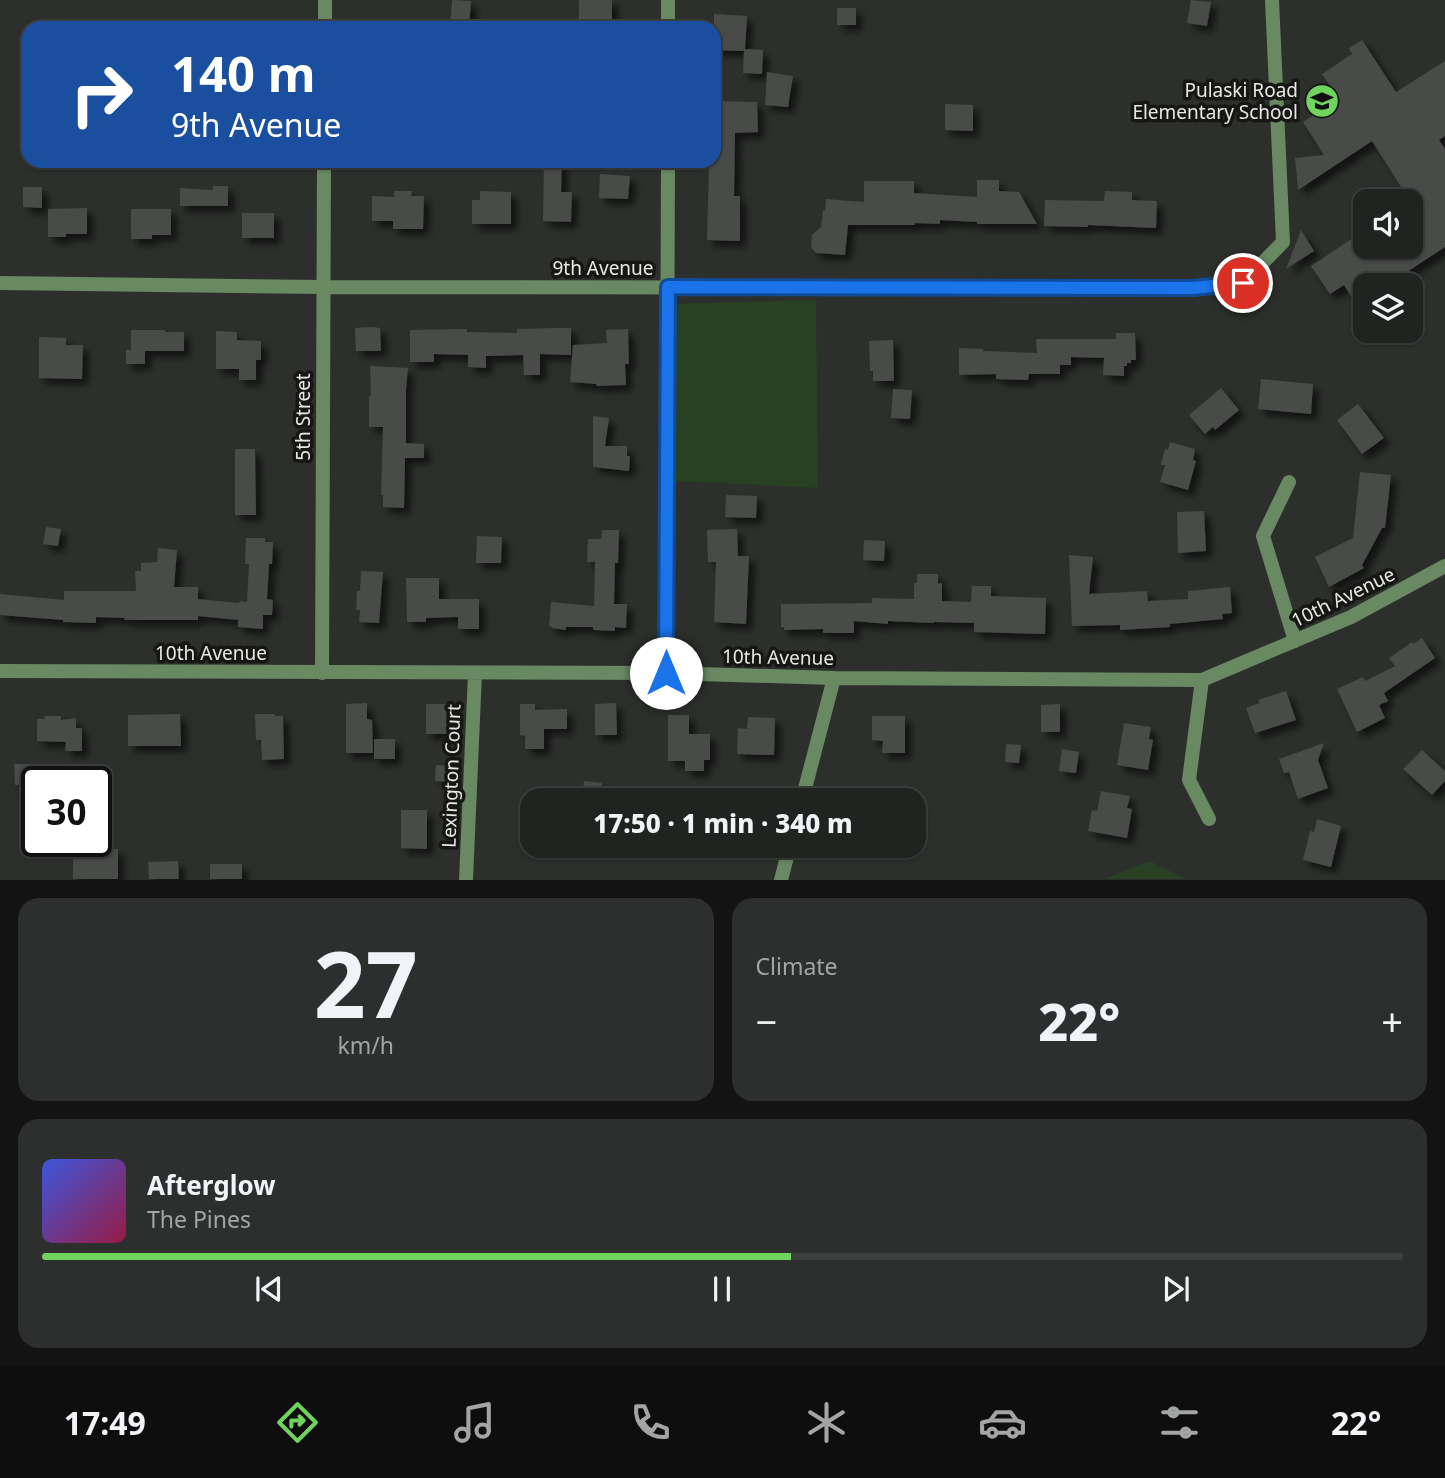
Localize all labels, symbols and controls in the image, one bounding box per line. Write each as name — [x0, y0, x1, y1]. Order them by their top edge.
text: 140 m — [171, 40, 316, 106]
icon: right — [56, 49, 147, 140]
place label: Pulaski Road Elementary School — [1132, 77, 1298, 125]
school or university icon: Pulaski Road Elementary School — [1303, 82, 1341, 120]
text: 9th Avenue — [171, 103, 341, 146]
map controls — [1353, 189, 1423, 343]
button: sound — [1353, 189, 1423, 259]
pin — [1213, 253, 1273, 313]
street label: 9th Avenue — [552, 255, 654, 281]
icon: arrive — [1224, 264, 1262, 302]
button: layers — [1353, 273, 1423, 343]
street label: 5th Street — [290, 373, 316, 461]
street label: 10th Avenue — [1287, 561, 1399, 633]
position arrow — [629, 636, 703, 710]
street label: 10th Avenue — [155, 640, 267, 666]
street label: 10th Avenue — [722, 643, 834, 671]
street label: Lexington Court — [436, 704, 467, 848]
speed limit sign: 30 — [21, 766, 112, 857]
text: 17:50 · 1 min · 340 m — [593, 805, 853, 841]
text: 27 — [314, 921, 418, 1045]
text: Climate — [756, 950, 838, 982]
text: 22° — [1038, 985, 1120, 1056]
text: − — [756, 995, 777, 1047]
text: + — [1381, 995, 1403, 1047]
text: km/h — [337, 1029, 394, 1061]
text: Afterglow — [147, 1167, 275, 1203]
text: The Pines — [147, 1203, 251, 1235]
icon: previous — [250, 1270, 288, 1308]
icon: pause — [703, 1270, 741, 1308]
icon: next — [1157, 1270, 1195, 1308]
icon: directions — [273, 1398, 322, 1447]
icon: music — [450, 1398, 499, 1447]
icon: phone — [626, 1398, 675, 1447]
icon: climate — [802, 1398, 851, 1447]
icon: car — [978, 1398, 1027, 1447]
icon: filters — [1155, 1398, 1204, 1447]
text: 17:49 — [64, 1401, 146, 1444]
text: 22° — [1331, 1401, 1381, 1444]

